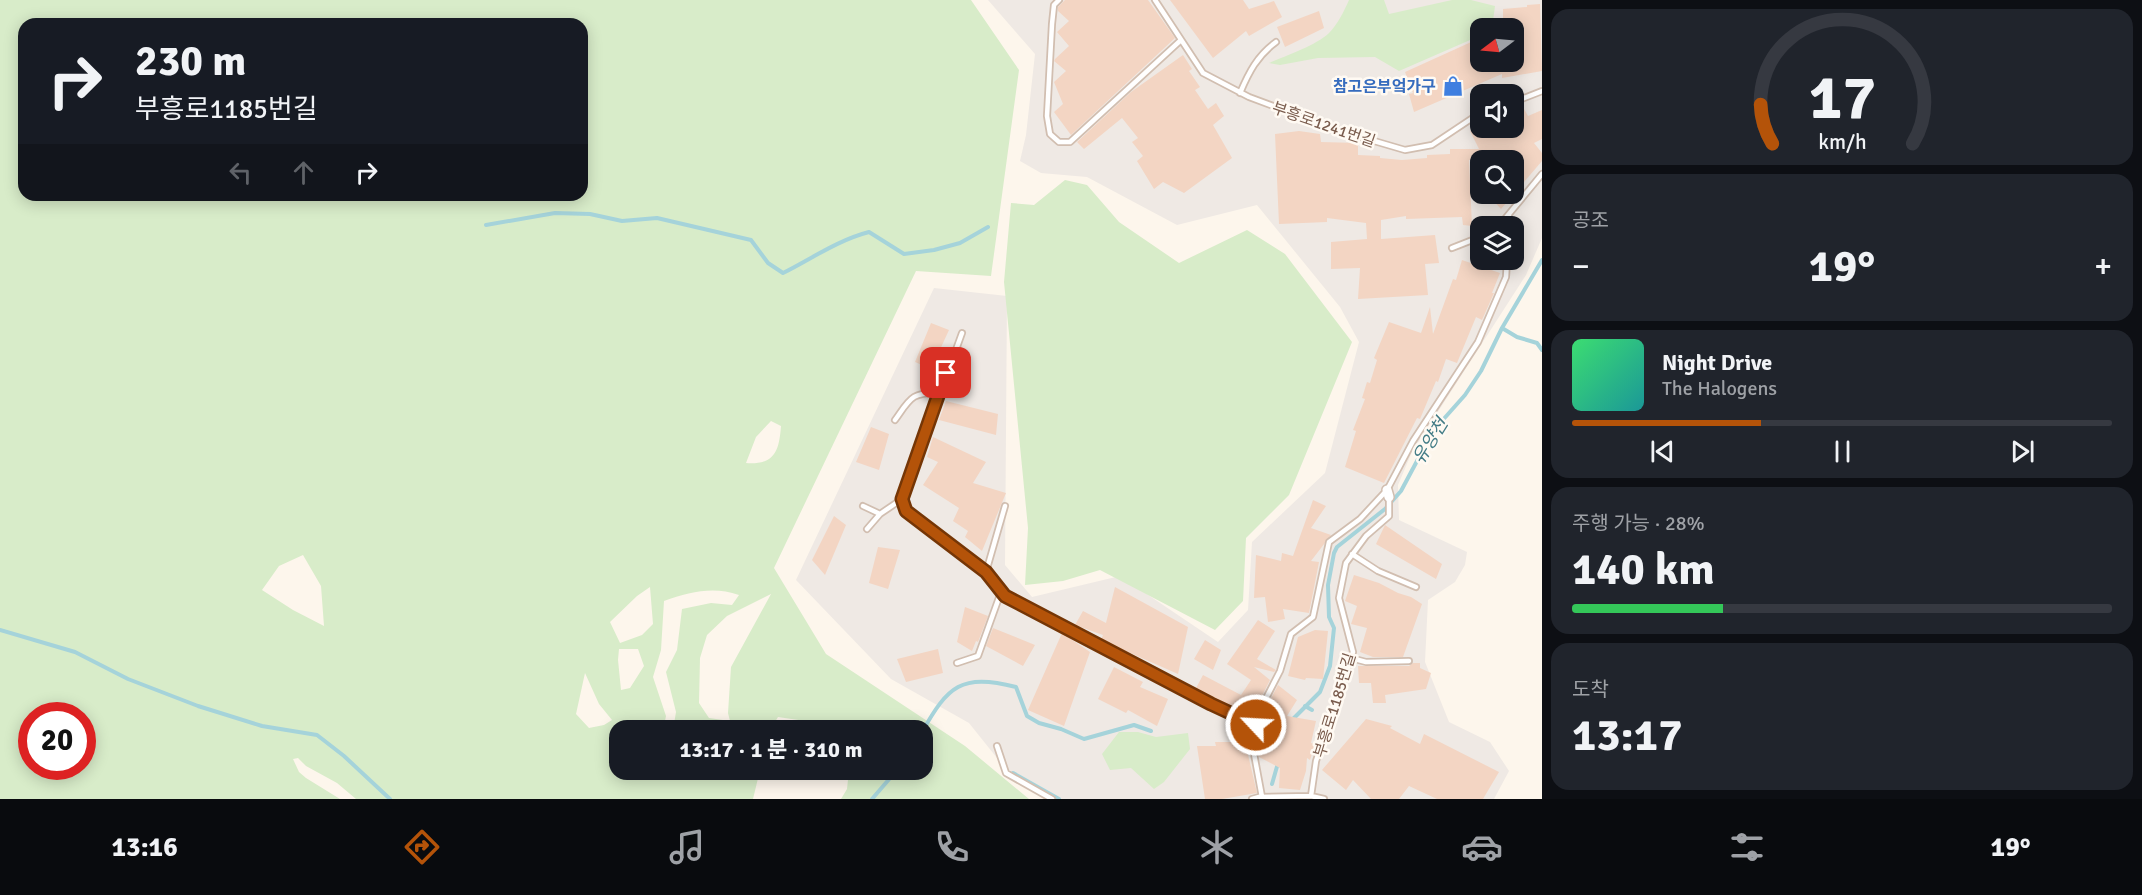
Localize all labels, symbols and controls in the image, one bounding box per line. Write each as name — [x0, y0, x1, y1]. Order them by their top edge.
north arrow — [1470, 18, 1524, 72]
map controls — [1470, 18, 1524, 270]
text: 230 m — [135, 36, 246, 87]
icon: right — [36, 42, 114, 120]
text: 17 — [1808, 59, 1876, 136]
shop icon: 참고은부엌가구 — [1441, 74, 1465, 98]
place label: 참고은부엌가구 — [1333, 77, 1436, 97]
button: sound — [1470, 84, 1524, 138]
text: 부흥로1185번길 — [135, 93, 318, 126]
street label: 부흥로1241번길 — [1269, 98, 1378, 152]
text: km/h — [1818, 129, 1866, 155]
button: search — [1470, 150, 1524, 204]
icon: left — [224, 156, 257, 189]
icon: ahead — [287, 156, 320, 189]
icon: right — [350, 156, 383, 189]
text: 공조 — [1572, 208, 1609, 233]
button: layers — [1470, 216, 1524, 270]
text: 19° — [1809, 239, 1875, 294]
text: − — [1572, 246, 1590, 287]
text: + — [2094, 246, 2112, 287]
pin — [920, 347, 971, 398]
text: Night Drive — [1662, 349, 1772, 376]
icon: arrive — [929, 356, 962, 389]
text: The Halogens — [1662, 376, 1777, 401]
water label: 유양천 — [1408, 412, 1454, 468]
icon: previous — [1646, 435, 1679, 468]
icon: pause — [1826, 435, 1859, 468]
icon: next — [2006, 435, 2039, 468]
text: 주행 가능 · 28% — [1572, 511, 1705, 536]
text: 140 km — [1572, 542, 1715, 597]
street label: 부흥로1185번길 — [1310, 651, 1360, 760]
text: 도착 — [1572, 677, 1609, 702]
position arrow — [1224, 693, 1288, 757]
speed limit sign: 20 — [18, 702, 96, 780]
text: 13:17 — [1572, 708, 1682, 763]
text: 13:17 · 1 분 · 310 m — [679, 736, 863, 763]
icon: directions — [401, 826, 443, 868]
icon: music — [666, 826, 708, 868]
icon: phone — [931, 826, 973, 868]
icon: climate — [1196, 826, 1238, 868]
icon: car — [1461, 826, 1503, 868]
icon: filters — [1726, 826, 1768, 868]
text: 13:16 — [111, 831, 178, 864]
text: 19° — [1991, 831, 2031, 864]

